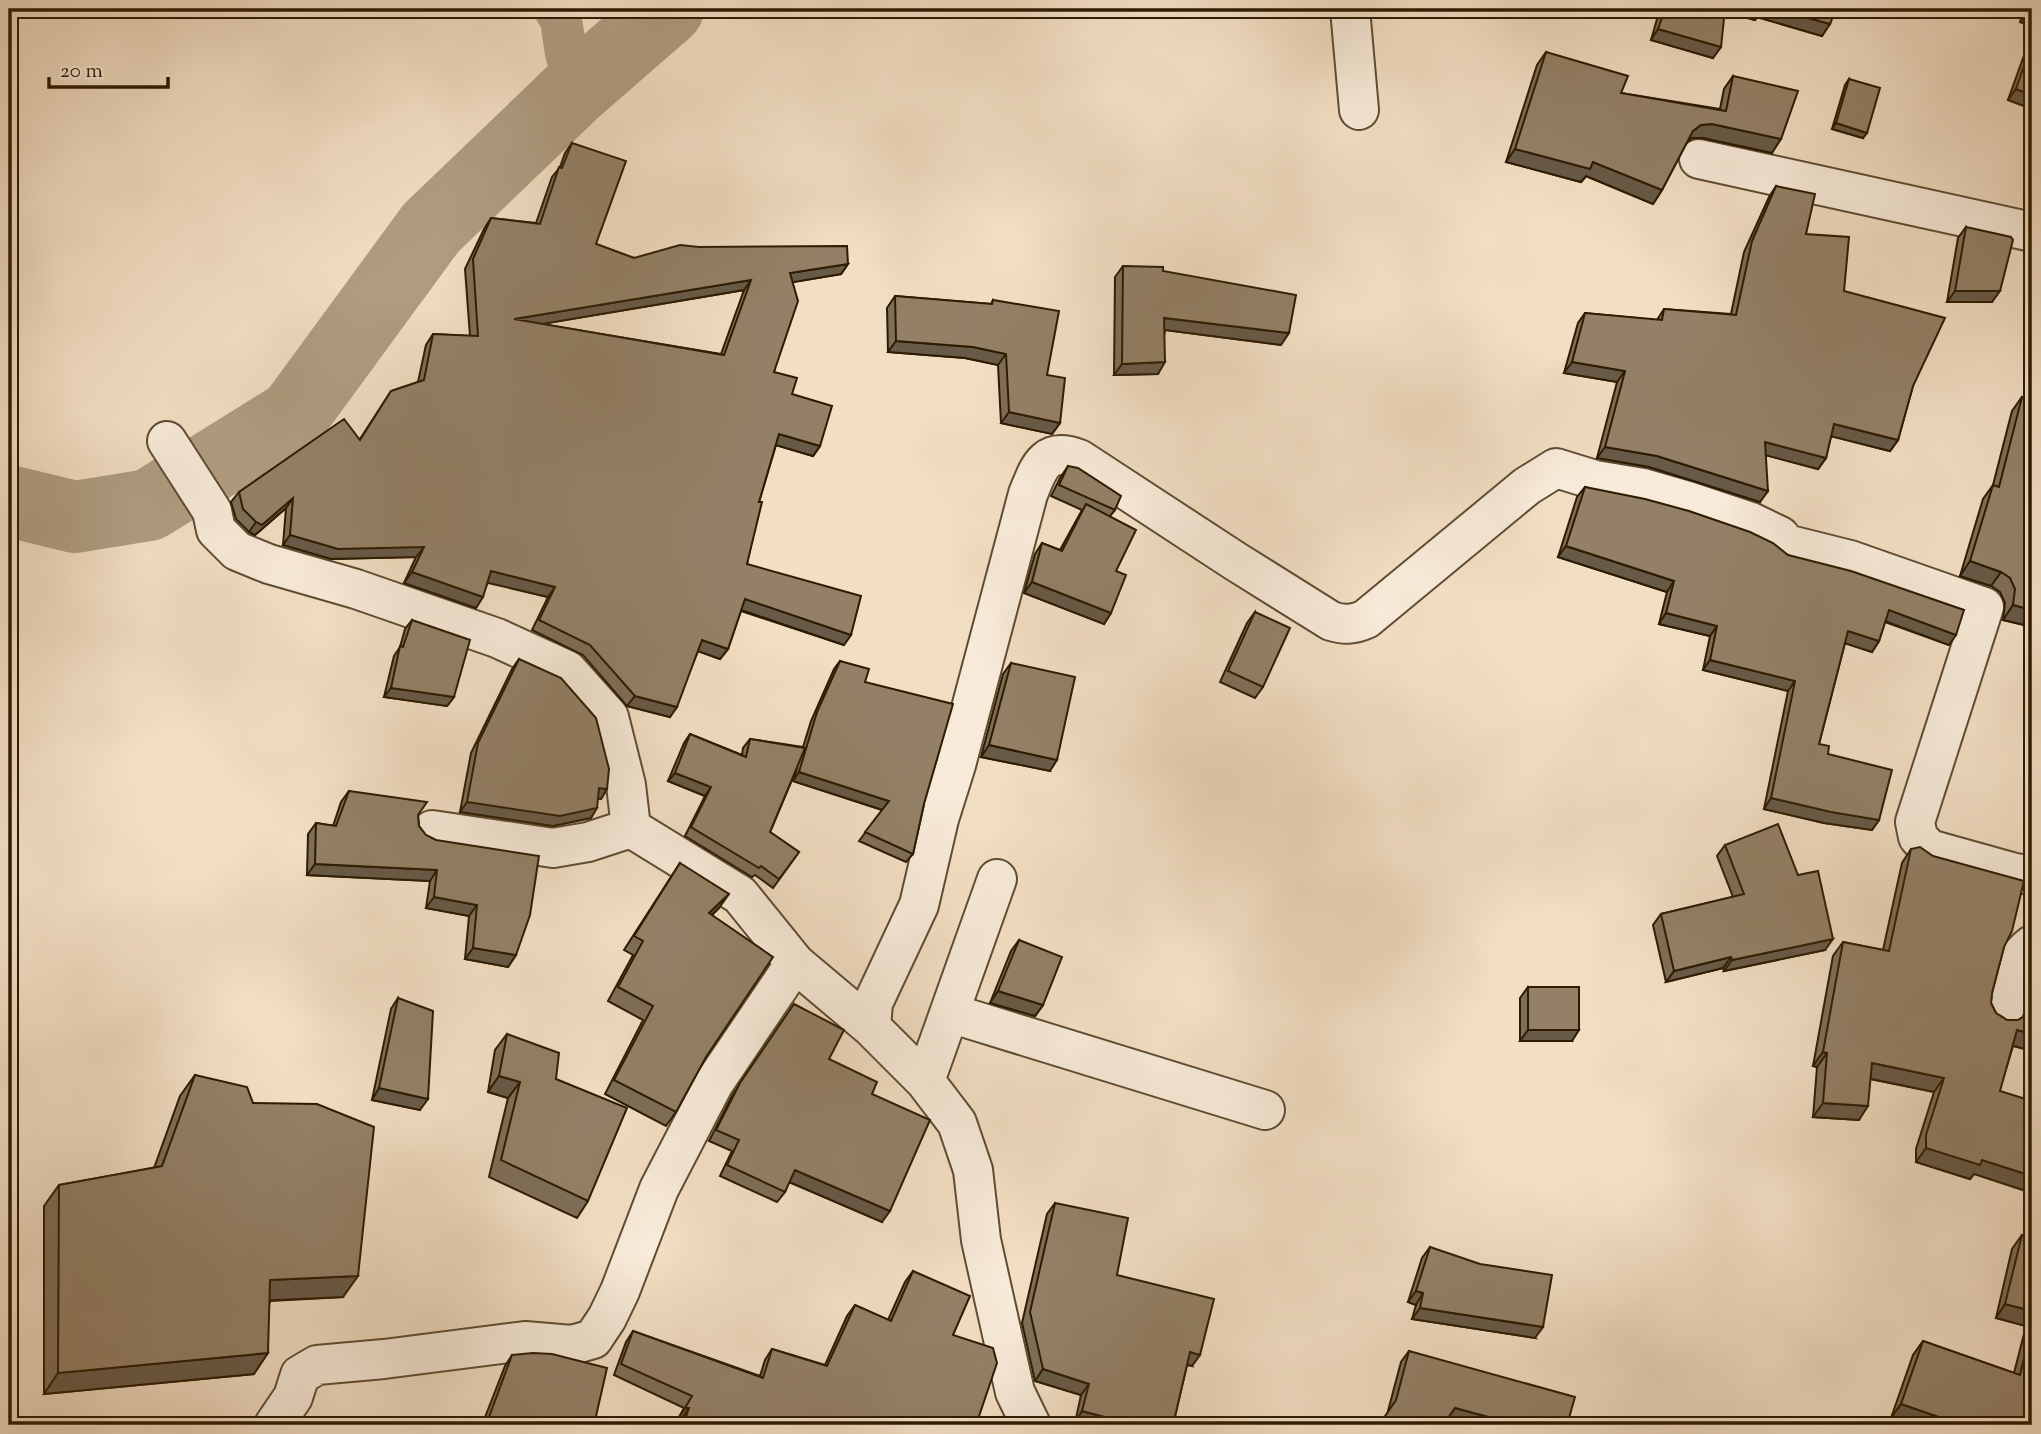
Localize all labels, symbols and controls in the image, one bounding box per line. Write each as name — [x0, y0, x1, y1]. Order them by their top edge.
scale bar — [49, 46, 168, 90]
text: 20 m — [60, 57, 103, 87]

